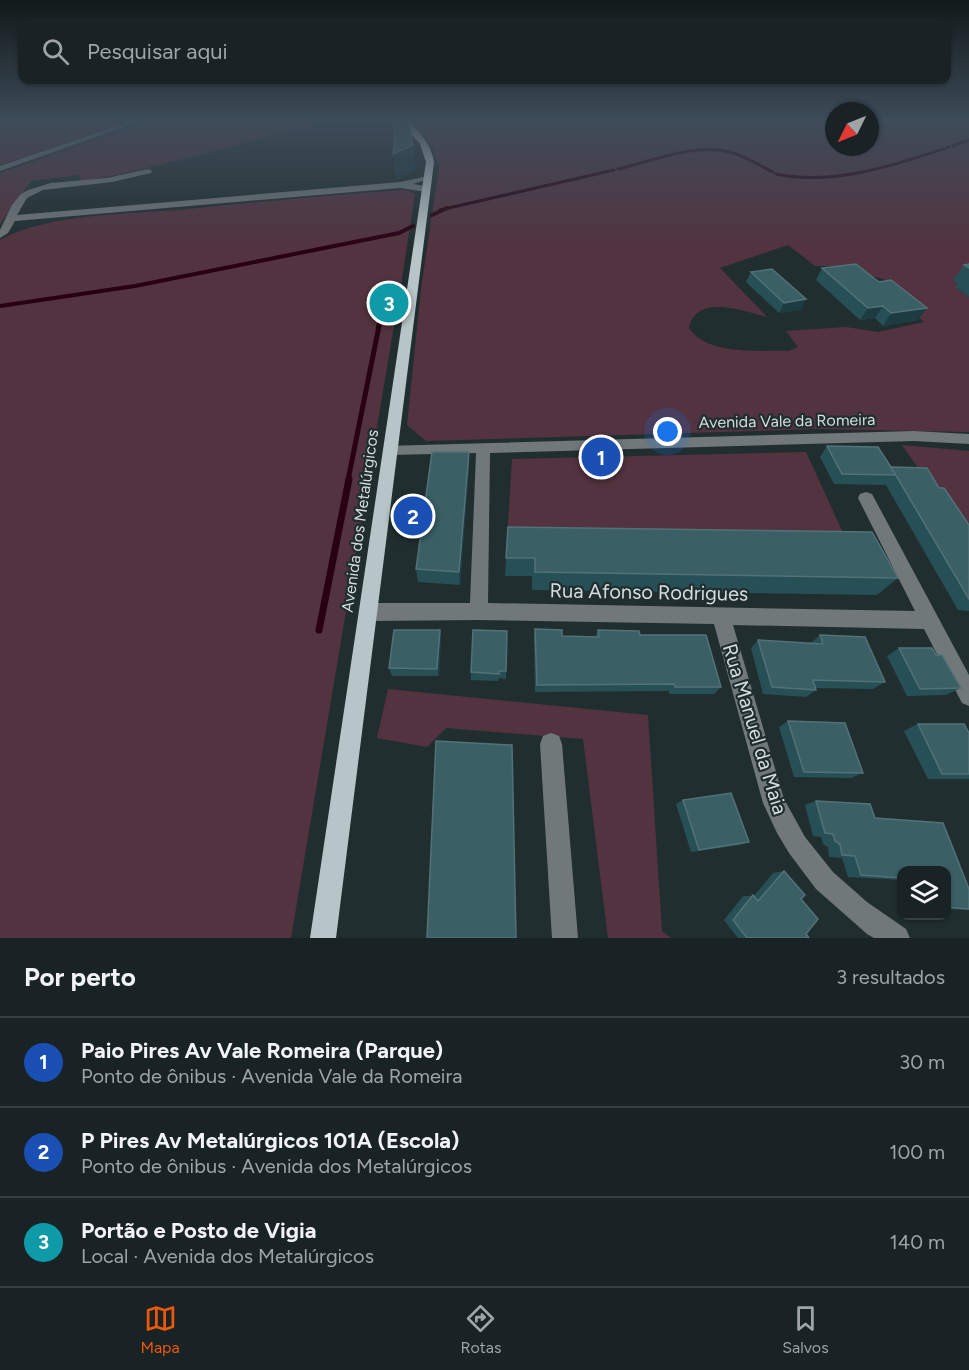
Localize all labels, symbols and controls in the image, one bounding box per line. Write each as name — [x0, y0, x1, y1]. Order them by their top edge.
search box — [18, 18, 951, 84]
icon: search — [39, 35, 72, 68]
text: Pesquisar aqui — [87, 38, 228, 65]
north arrow — [825, 102, 879, 156]
pin: 3 — [370, 280, 408, 326]
street label: Avenida Vale da Romeira — [698, 410, 876, 432]
your location — [653, 417, 682, 446]
street label: Avenida dos Metalúrgicos — [338, 428, 382, 614]
pin: 1 — [582, 434, 620, 480]
pin: 2 — [394, 494, 432, 538]
street label: Rua Afonso Rodrigues — [549, 578, 749, 606]
street label: Rua Manuel da Maia — [718, 641, 792, 817]
map controls — [897, 866, 951, 920]
button: layers — [897, 866, 951, 920]
text: Por perto — [24, 961, 136, 993]
text: 3 resultados — [836, 965, 945, 989]
text: Paio Pires Av Vale Romeira (Parque) — [81, 1037, 443, 1064]
text: 1 — [39, 1050, 48, 1074]
text: 30 m — [899, 1050, 945, 1074]
text: Ponto de ônibus · Avenida Vale da Romeira — [81, 1064, 462, 1088]
text: P Pires Av Metalúrgicos 101A (Escola) — [81, 1127, 459, 1154]
text: 2 — [38, 1140, 49, 1164]
text: 100 m — [889, 1140, 945, 1164]
text: Ponto de ônibus · Avenida dos Metalúrgicos — [81, 1154, 472, 1178]
text: Portão e Posto de Vigia — [81, 1217, 317, 1244]
text: 3 — [38, 1230, 49, 1254]
text: 140 m — [890, 1230, 945, 1254]
text: Local · Avenida dos Metalúrgicos — [81, 1244, 374, 1268]
tab: Mapa — [140, 1302, 180, 1357]
tab: Rotas — [461, 1302, 501, 1357]
tab: Salvos — [782, 1302, 829, 1357]

